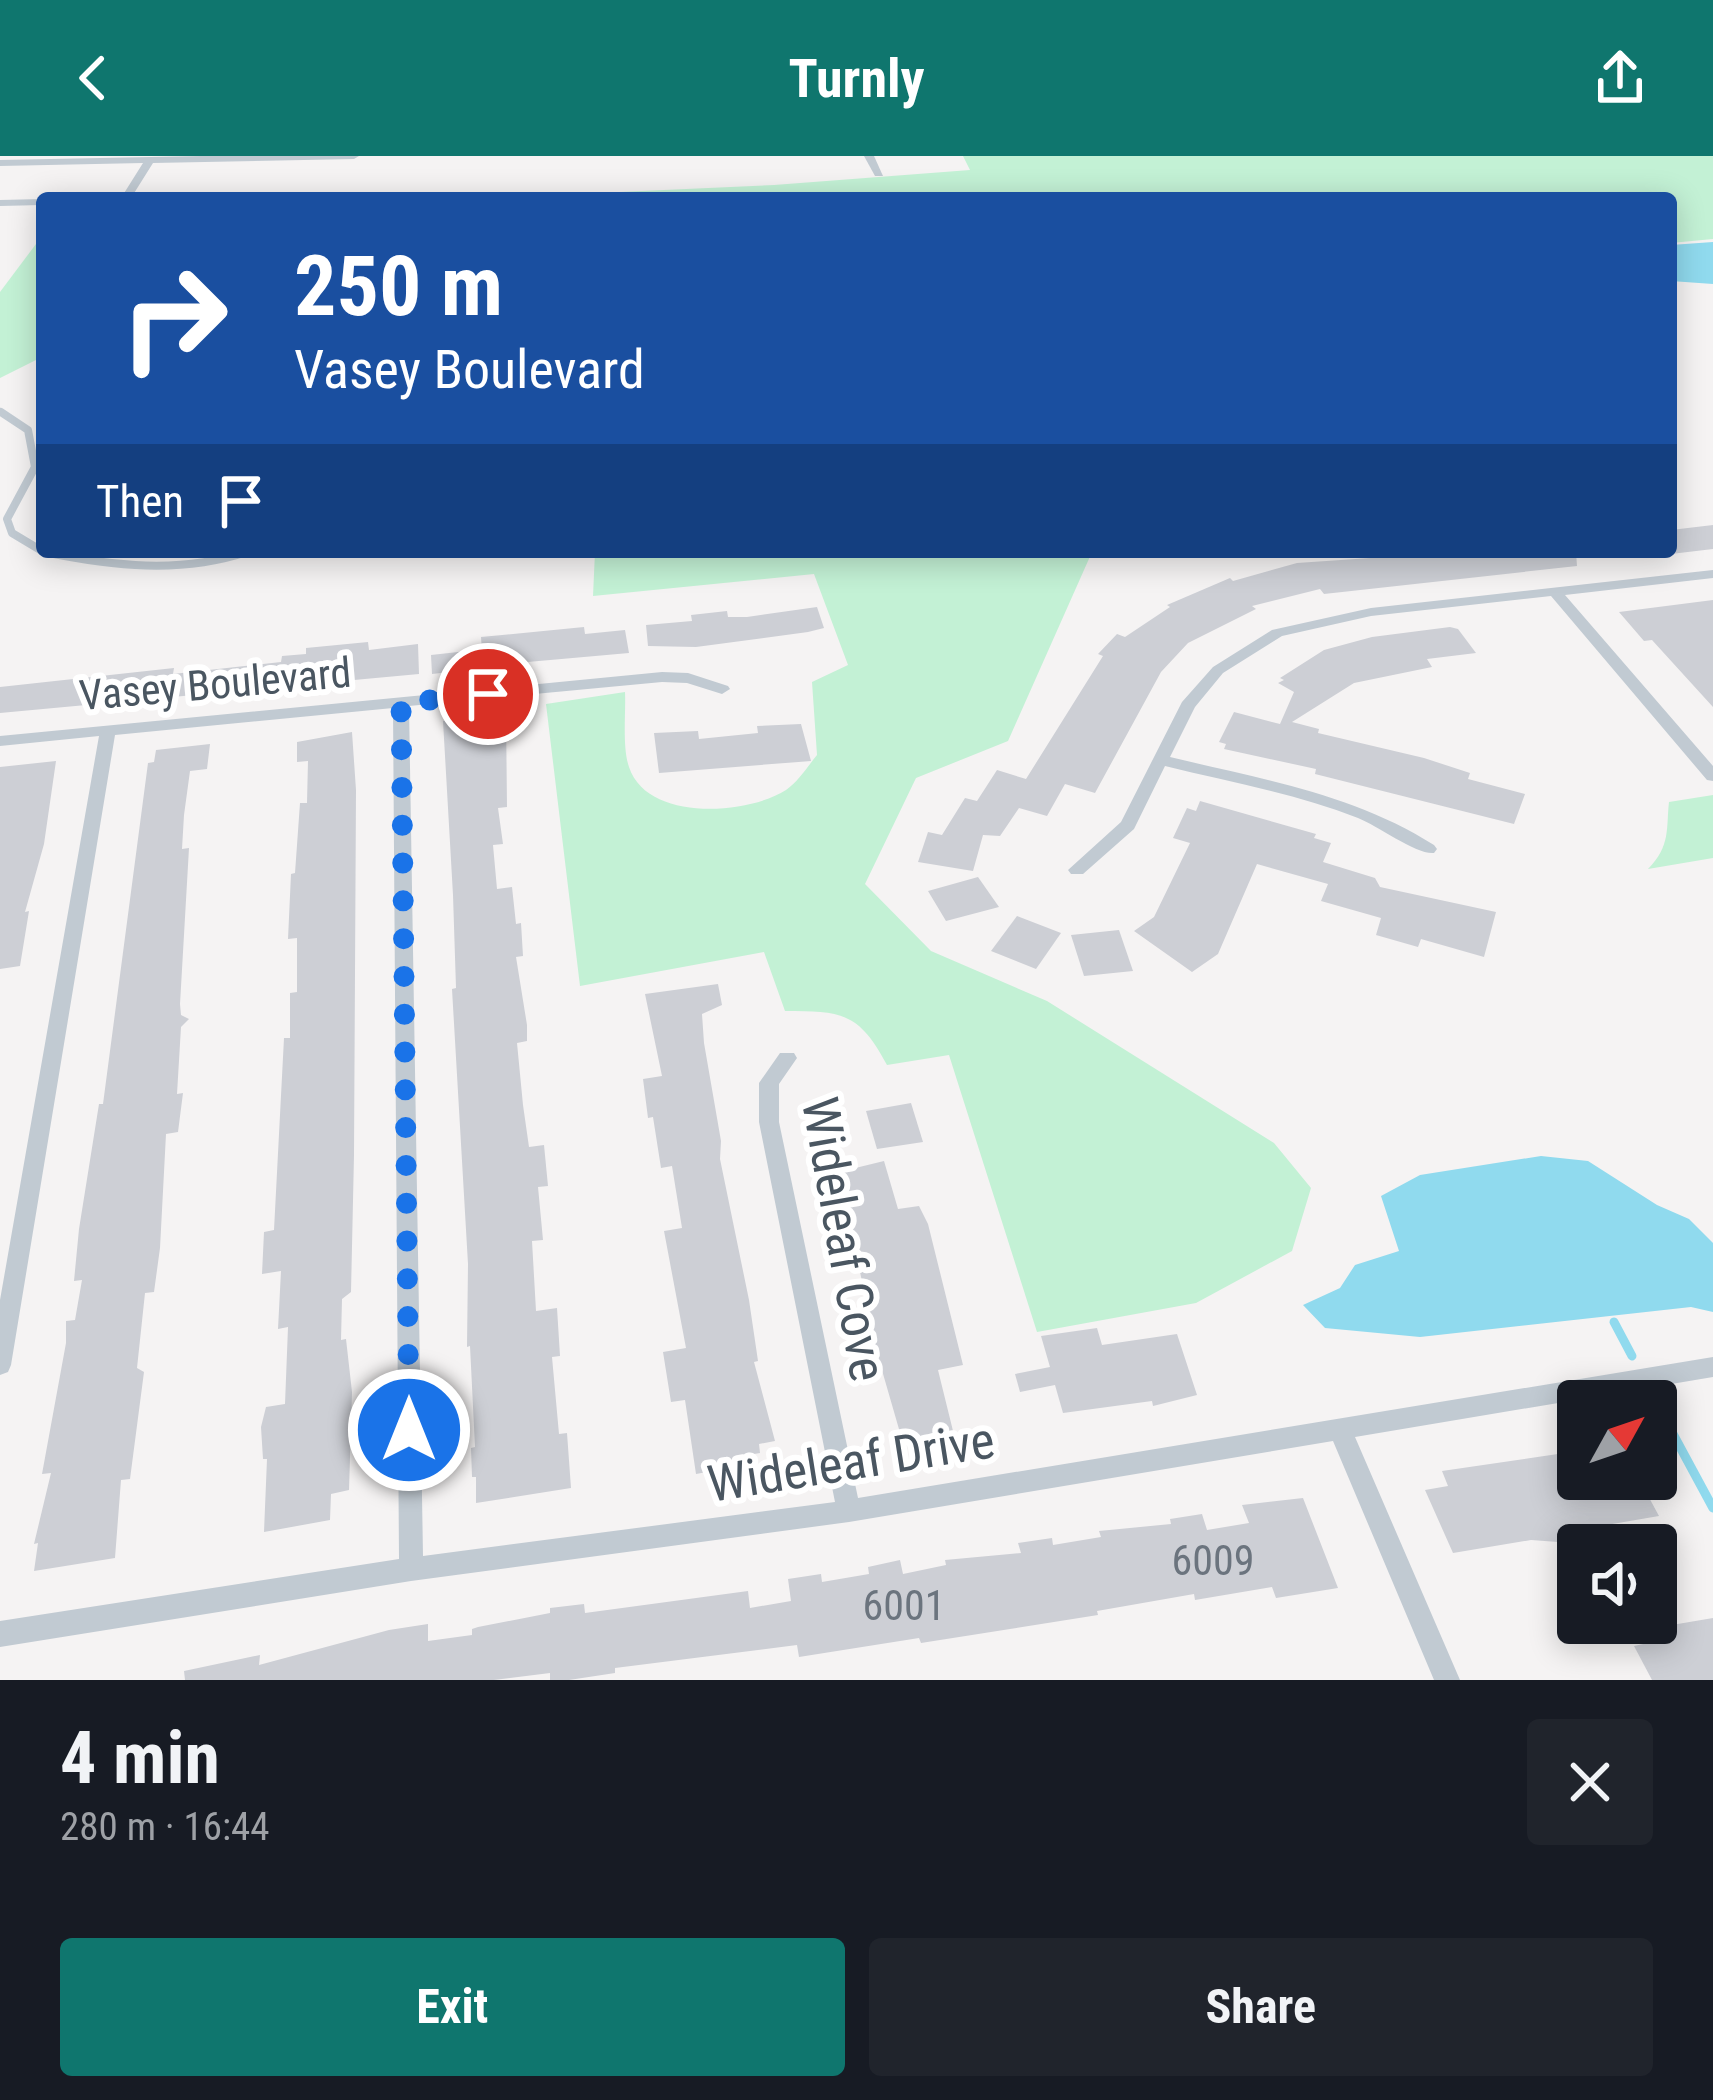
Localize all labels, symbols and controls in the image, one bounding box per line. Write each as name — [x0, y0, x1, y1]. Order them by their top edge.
icon: back — [60, 45, 126, 111]
icon: share — [1587, 45, 1653, 111]
text: Turnly — [788, 47, 925, 110]
text: 250 m — [294, 237, 503, 336]
icon: right — [96, 240, 252, 396]
text: Vasey Boulevard — [294, 338, 645, 401]
icon: arrive — [208, 468, 274, 534]
text: Then — [96, 475, 184, 528]
pin — [437, 643, 539, 745]
street label: Vasey Boulevard — [77, 648, 353, 720]
icon: arrive — [455, 661, 521, 727]
street label: Wideleaf Cove — [790, 1092, 898, 1386]
position arrow — [346, 1367, 472, 1493]
north arrow — [1557, 1380, 1677, 1500]
map controls — [1557, 1380, 1677, 1644]
street label: Wideleaf Drive — [703, 1410, 999, 1514]
button: sound — [1557, 1524, 1677, 1644]
house number: 6009 — [1172, 1536, 1254, 1585]
house number: 6001 — [863, 1581, 945, 1630]
text: 4 min — [60, 1716, 220, 1801]
button: close — [1527, 1719, 1653, 1845]
text: 280 m · 16:44 — [60, 1804, 270, 1850]
button: Exit — [60, 1938, 845, 2076]
button: Share — [869, 1938, 1653, 2076]

